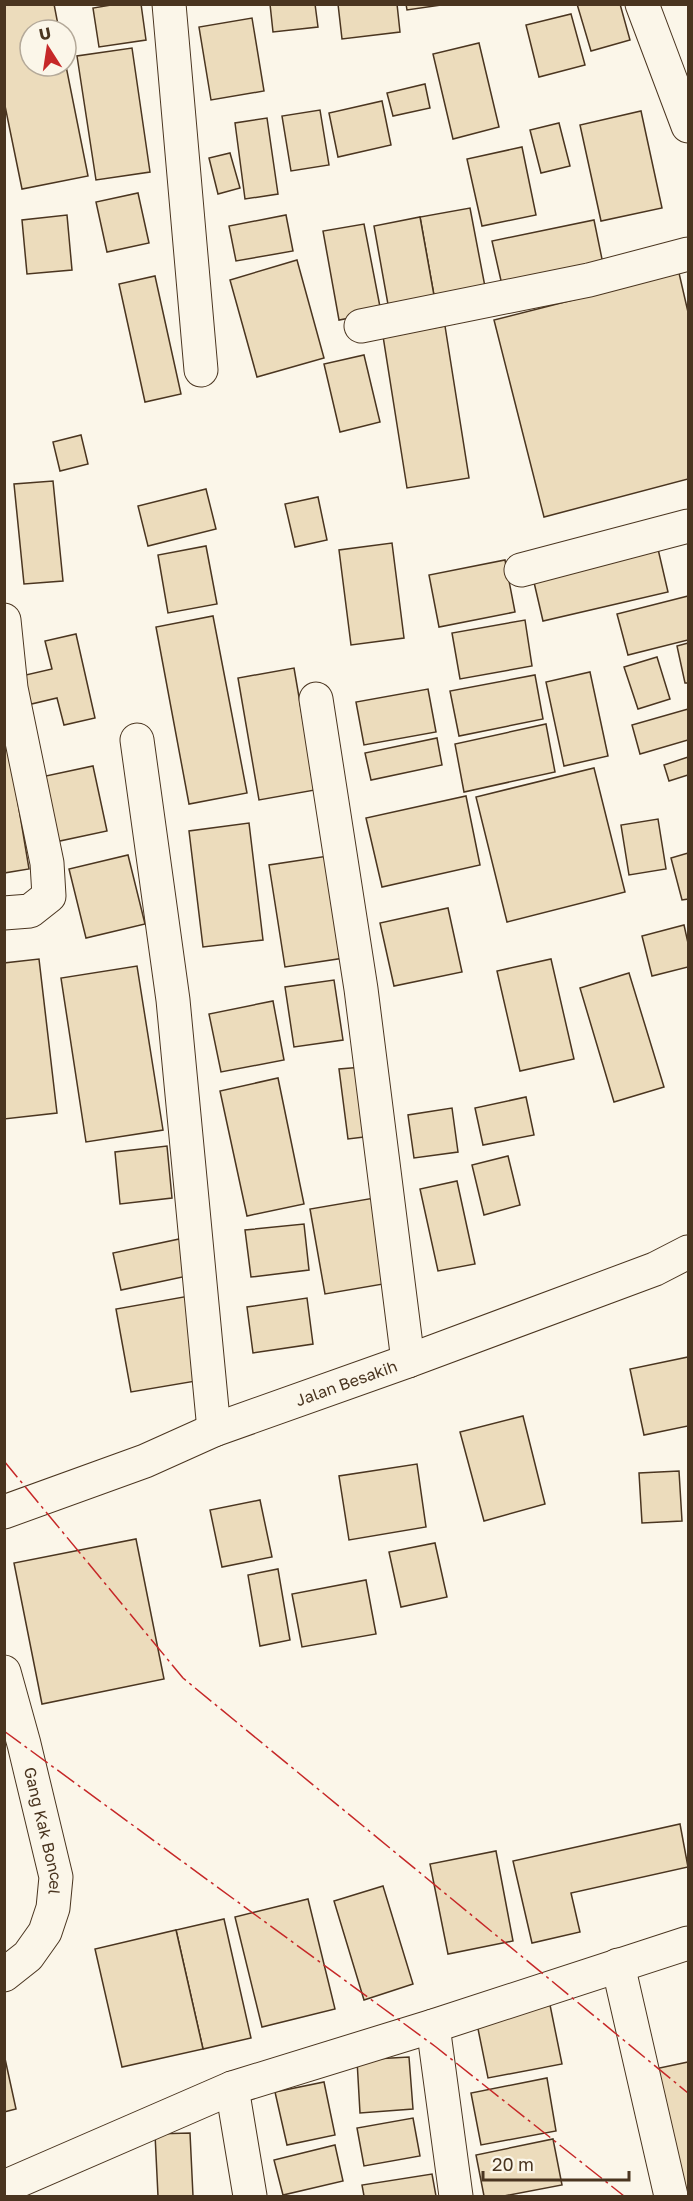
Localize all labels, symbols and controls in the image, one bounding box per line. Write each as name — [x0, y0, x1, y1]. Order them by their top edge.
north arrow — [18, 18, 78, 78]
text: U — [37, 22, 53, 44]
street label: Jalan Besakih — [293, 1356, 400, 1410]
street label: Gang Kak Boncel — [20, 1765, 67, 1896]
scale bar — [483, 2144, 628, 2182]
text: 20 m — [492, 2153, 534, 2175]

